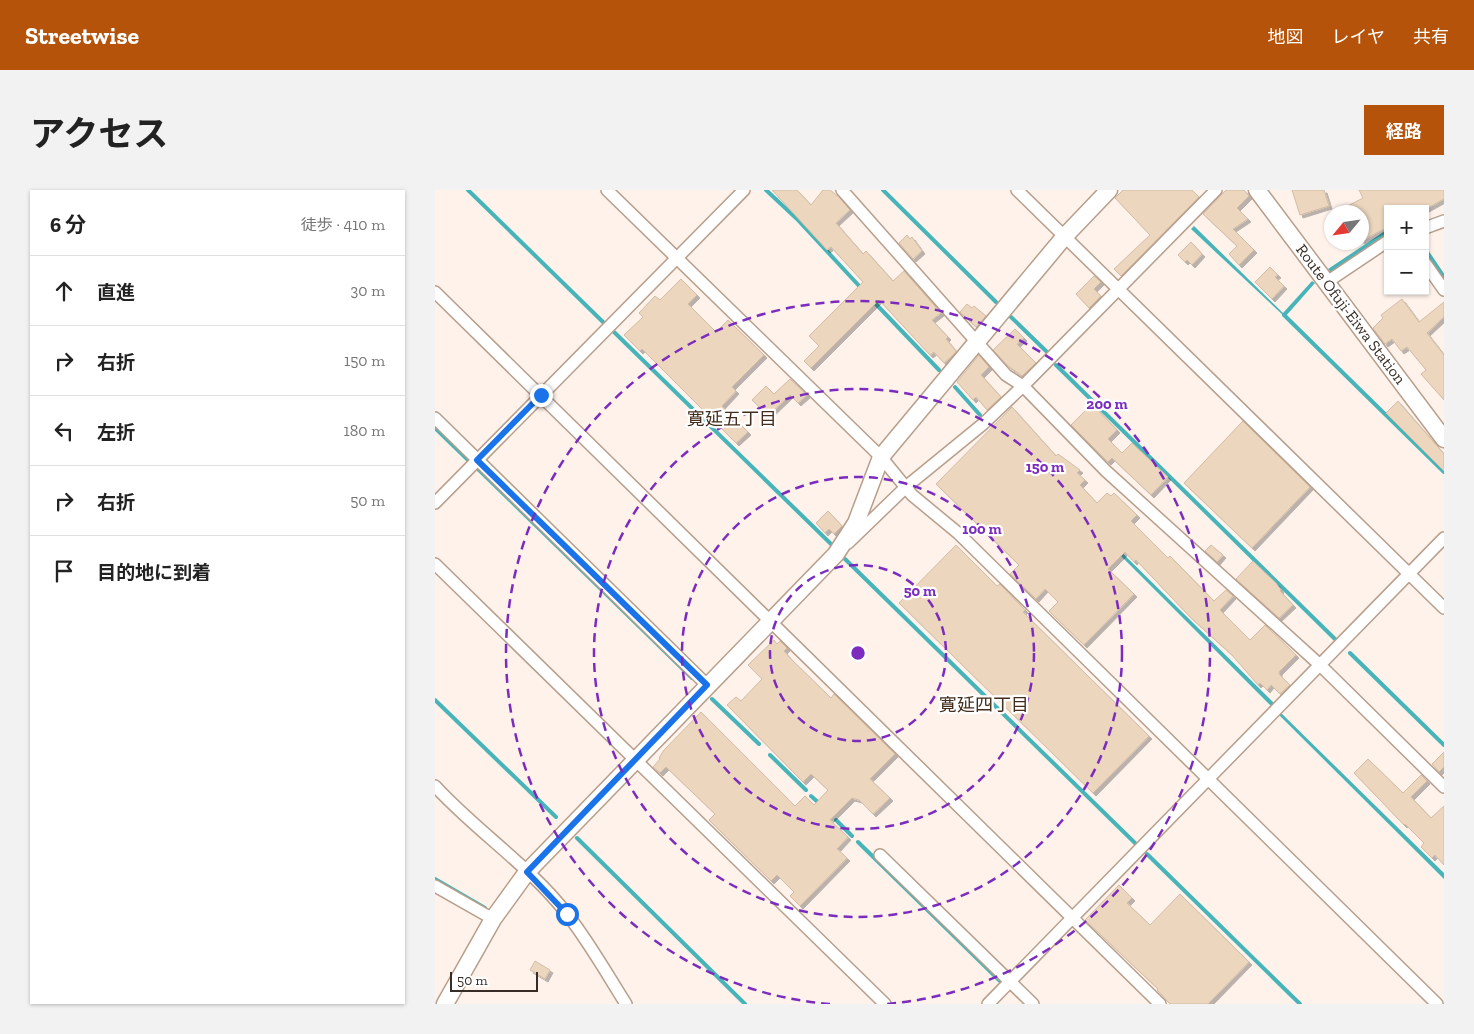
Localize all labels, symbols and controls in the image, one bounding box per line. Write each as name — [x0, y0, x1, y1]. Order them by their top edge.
text: Streetwise — [25, 21, 139, 50]
text: 地図 — [1268, 26, 1304, 48]
text: レイヤ — [1332, 26, 1385, 48]
text: 共有 — [1413, 26, 1449, 48]
button: 経路 — [1364, 105, 1444, 155]
text: アクセス — [30, 113, 168, 155]
north arrow — [1324, 205, 1369, 250]
map controls — [1384, 205, 1429, 295]
button: + — [1384, 205, 1429, 250]
text: 6 分 — [50, 212, 86, 237]
text: 徒歩 · 410 m — [301, 215, 385, 234]
street label: Route Ofuji-Eiwa Station — [1292, 240, 1410, 388]
button: − — [1384, 250, 1429, 295]
icon: ahead — [50, 277, 78, 305]
text: 直進 — [97, 281, 135, 304]
text: 30 m — [351, 281, 385, 300]
icon: right — [50, 347, 78, 375]
text: 右折 — [97, 351, 135, 374]
text: 150 m — [344, 351, 385, 370]
route end — [530, 384, 553, 407]
text: 200 m — [1086, 395, 1128, 413]
district label: 寛延五丁目 — [687, 408, 777, 430]
icon: left — [50, 417, 78, 445]
text: 左折 — [97, 421, 135, 444]
text: 180 m — [344, 421, 385, 440]
text: 150 m — [1026, 458, 1064, 476]
icon: right — [50, 487, 78, 515]
text: 右折 — [97, 491, 135, 514]
text: 50 m — [350, 491, 385, 510]
text: 100 m — [962, 520, 1002, 538]
icon: arrive — [50, 557, 78, 585]
text: 目的地に到着 — [97, 561, 211, 584]
text: 50 m — [904, 582, 936, 600]
centre of rings — [849, 644, 867, 662]
district label: 寛延四丁目 — [939, 694, 1029, 716]
route start — [556, 903, 579, 926]
scale bar — [450, 969, 537, 992]
text: 50 m — [457, 972, 488, 989]

